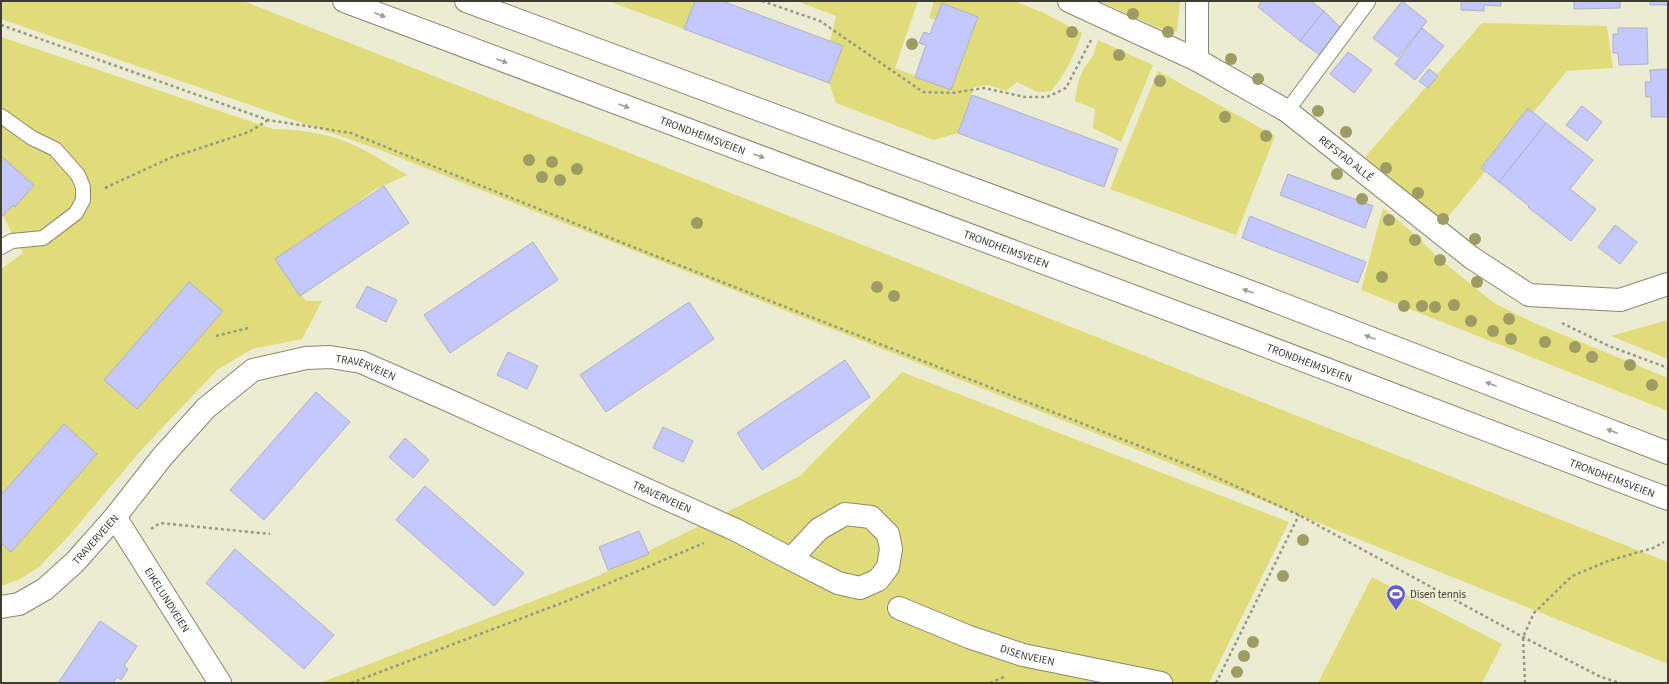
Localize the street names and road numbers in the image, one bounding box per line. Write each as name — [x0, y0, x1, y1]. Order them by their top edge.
street label: TRONDHEIMSVEIEN — [658, 113, 748, 159]
street label: REFSTAD ALLÉ — [1315, 132, 1376, 185]
street label: TRONDHEIMSVEIEN — [961, 226, 1051, 272]
street label: TRONDHEIMSVEIEN — [1264, 340, 1354, 386]
street label: TRAVERVEIEN — [334, 351, 398, 384]
street label: TRONDHEIMSVEIEN — [1567, 455, 1657, 501]
street label: TRAVERVEIEN — [630, 477, 694, 517]
street label: TRAVERVEIEN — [69, 511, 122, 568]
street label: EIKELUNDVEIEN — [141, 565, 193, 635]
street label: DISENVEIEN — [998, 641, 1056, 669]

